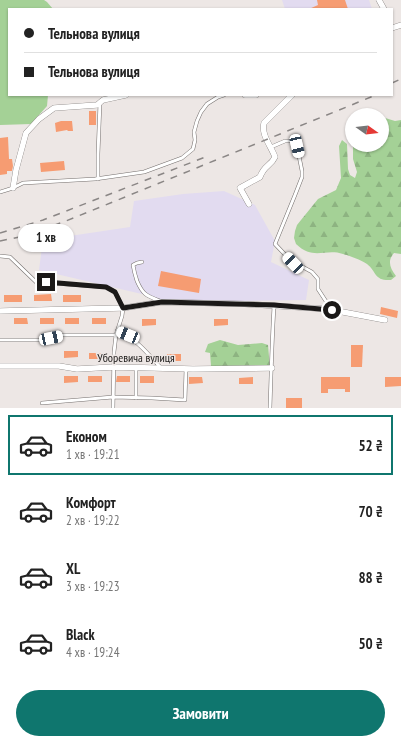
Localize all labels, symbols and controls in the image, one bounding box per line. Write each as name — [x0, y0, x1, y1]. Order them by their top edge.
text: Тельнова вулиця — [48, 24, 140, 43]
text: Тельнова вулиця — [48, 62, 140, 81]
north arrow — [345, 108, 389, 152]
map controls — [345, 108, 389, 152]
car — [288, 133, 306, 159]
callout: 1 хв — [18, 224, 74, 252]
text: 1 хв — [36, 229, 56, 246]
car — [280, 250, 306, 276]
route end — [37, 273, 55, 291]
route start — [323, 301, 341, 319]
car — [115, 325, 141, 345]
car — [38, 330, 64, 346]
street label: Уборевича вулиця — [97, 350, 175, 365]
icon: car — [18, 427, 54, 463]
text: Економ — [66, 427, 107, 446]
text: 52 ₴ — [358, 436, 383, 455]
text: 1 хв · 19:21 — [66, 446, 120, 463]
icon: car — [18, 493, 54, 529]
text: Комфорт — [66, 493, 116, 512]
text: 70 ₴ — [358, 502, 383, 521]
text: 2 хв · 19:22 — [66, 512, 120, 529]
icon: car — [18, 559, 54, 595]
text: XL — [66, 559, 80, 578]
text: 88 ₴ — [358, 568, 383, 587]
text: 3 хв · 19:23 — [66, 578, 120, 595]
icon: car — [18, 625, 54, 661]
text: Black — [66, 625, 95, 644]
text: 50 ₴ — [358, 634, 383, 653]
text: 4 хв · 19:24 — [66, 644, 120, 661]
button: Замовити — [16, 690, 385, 736]

